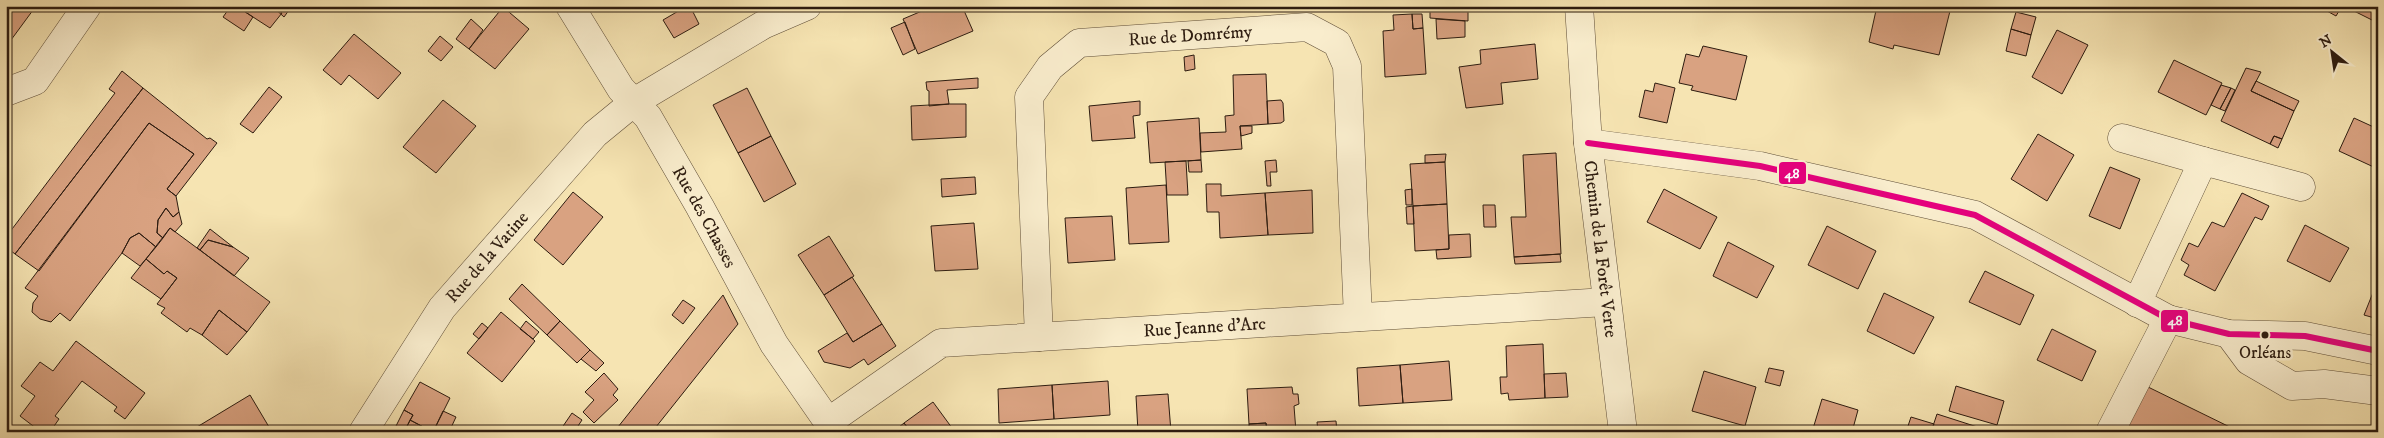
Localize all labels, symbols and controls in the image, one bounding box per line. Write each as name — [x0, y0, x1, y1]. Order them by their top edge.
street label: Rue de Domrémy — [1128, 21, 1253, 52]
north arrow — [2306, 28, 2356, 78]
text: N — [2317, 31, 2336, 52]
street label: Chemin de la Forêt Verte — [1578, 159, 1621, 339]
line badge: 48 — [1778, 161, 1807, 185]
street label: Rue des Chasses — [667, 162, 741, 272]
text: 48 — [1783, 165, 1800, 183]
street label: Rue de la Vatine — [442, 207, 534, 308]
line badge: 48 — [2160, 309, 2189, 333]
text: 48 — [2166, 312, 2183, 330]
street label: Rue Jeanne d'Arc — [1143, 313, 1267, 343]
marker: Orléans — [2260, 330, 2270, 340]
place label: Orléans — [2239, 342, 2291, 364]

